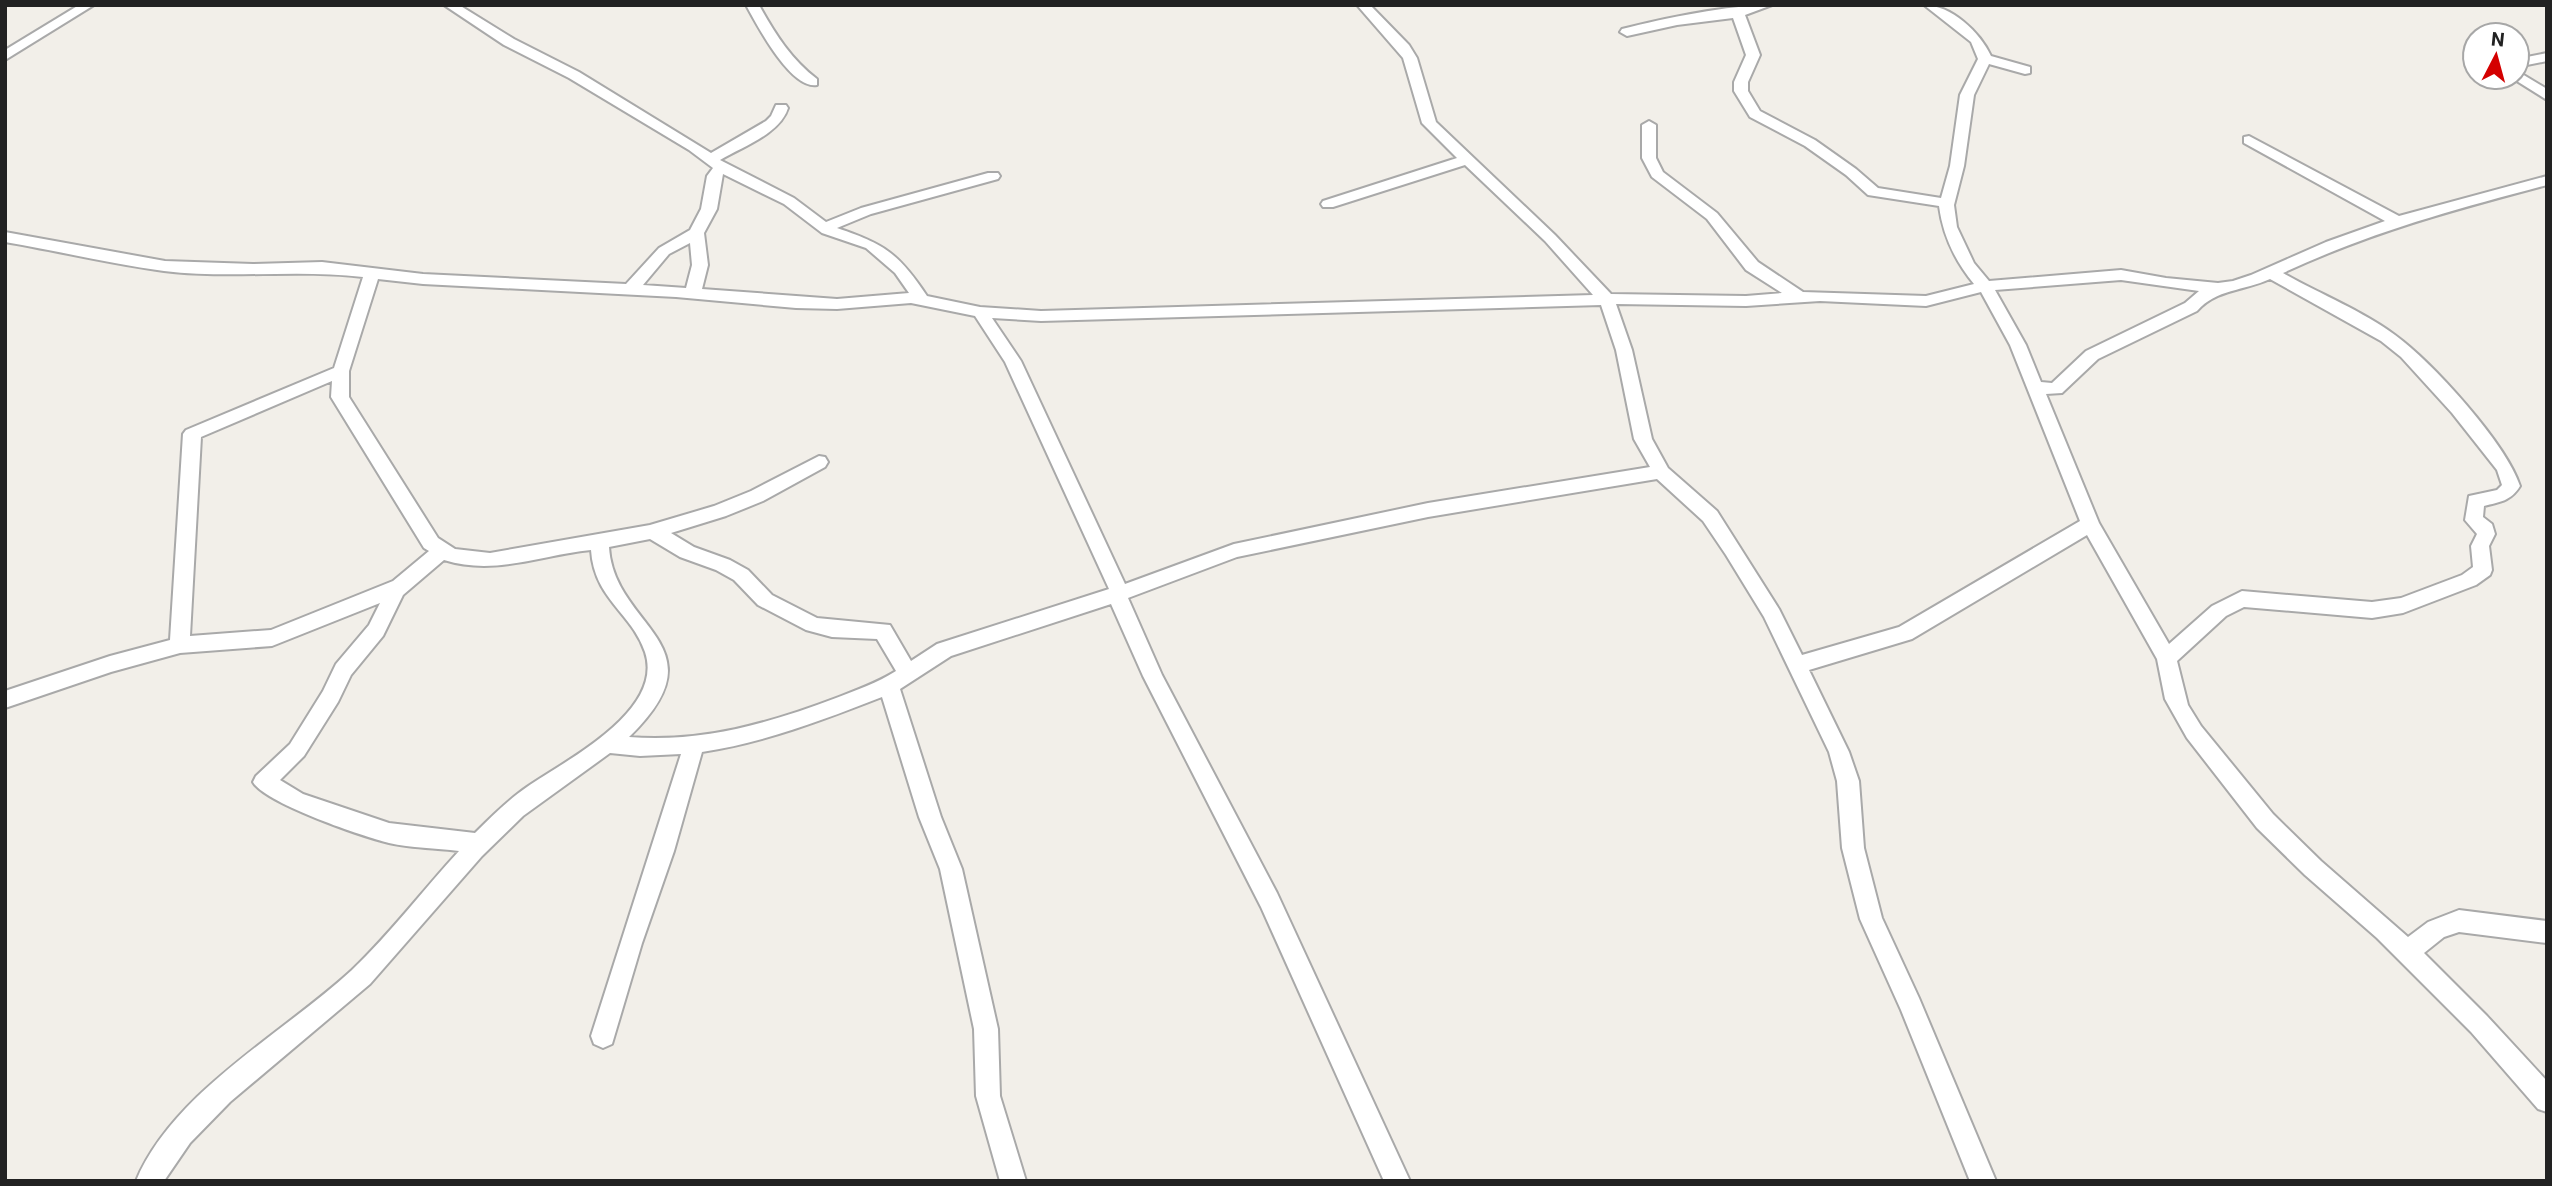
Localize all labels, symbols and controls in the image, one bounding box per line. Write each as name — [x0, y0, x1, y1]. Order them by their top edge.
north arrow — [2461, 21, 2531, 91]
text: N — [2490, 27, 2506, 52]

